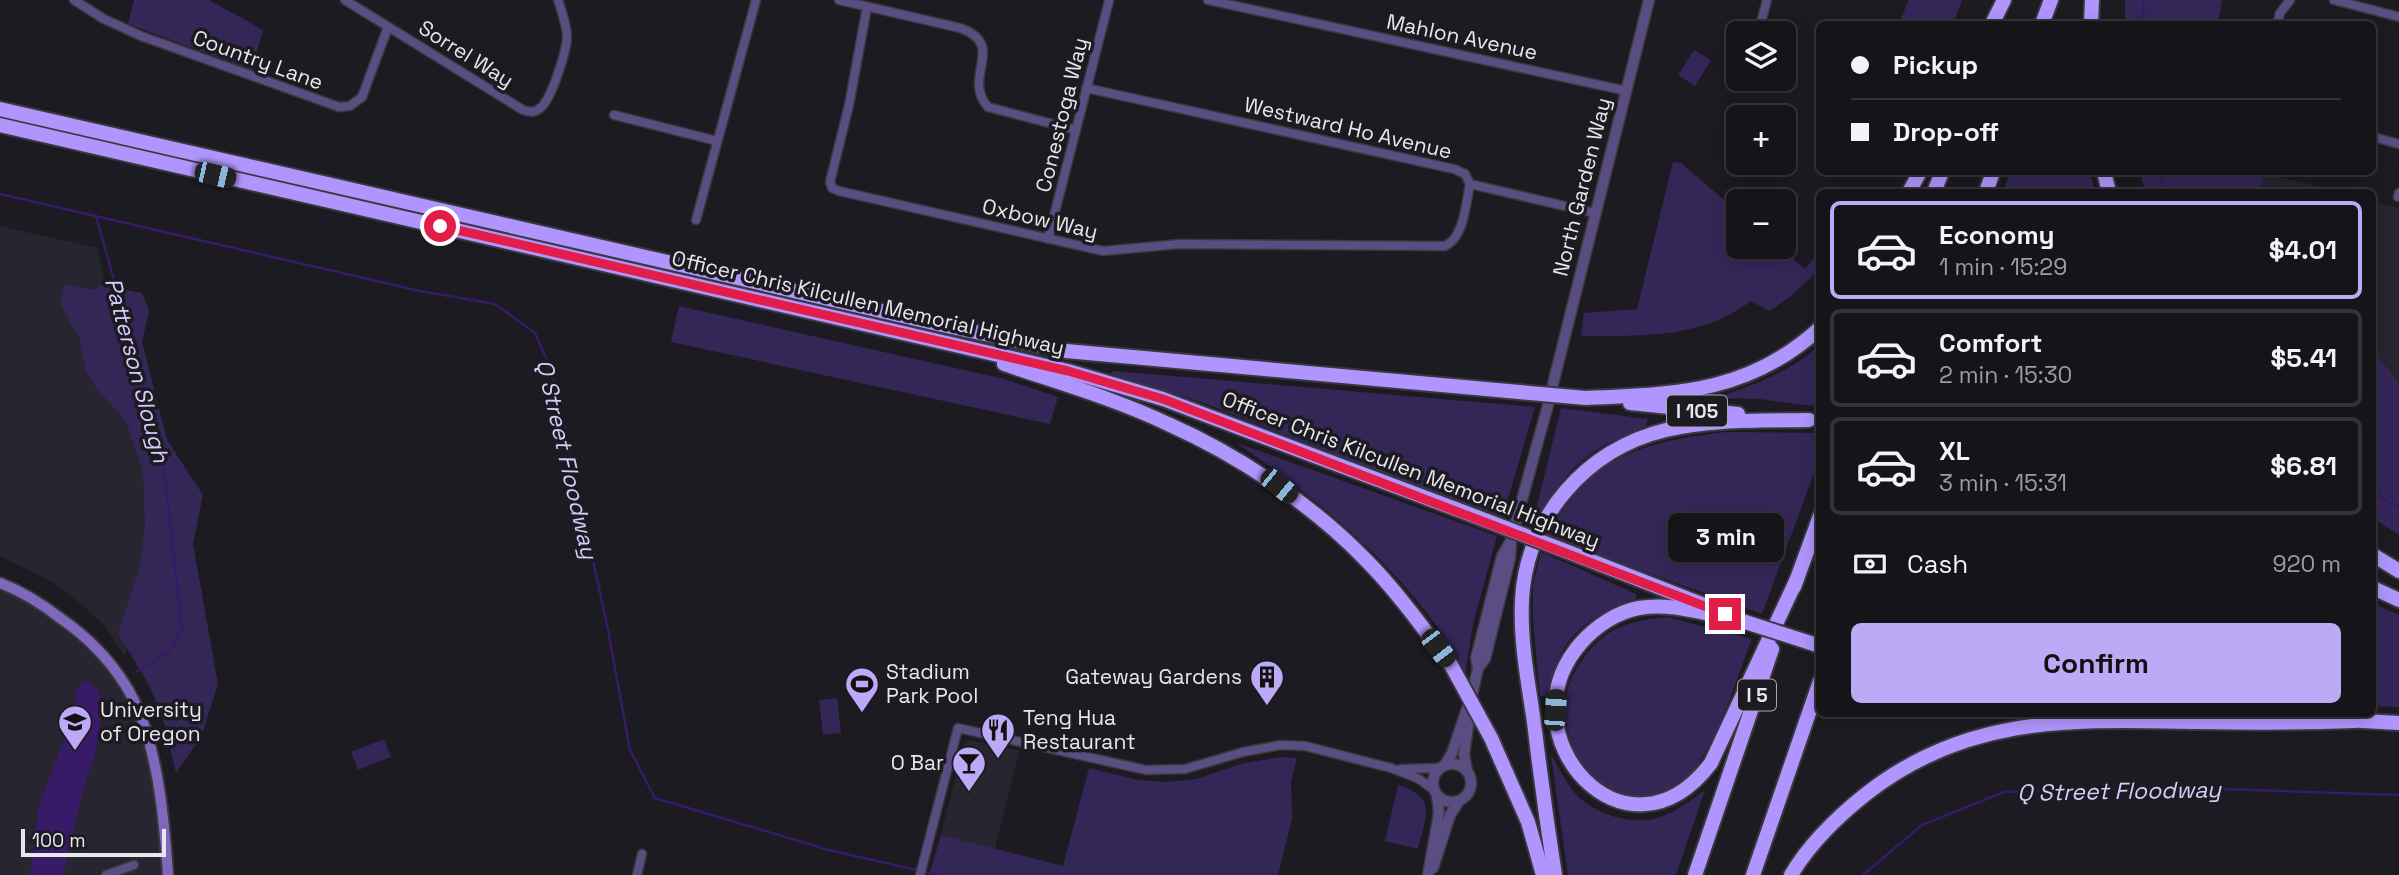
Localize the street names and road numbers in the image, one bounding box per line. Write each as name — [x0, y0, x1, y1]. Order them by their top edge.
street label: Mahlon Avenue — [1384, 7, 1540, 66]
street label: Sorrel Way — [414, 14, 519, 93]
street label: Country Lane — [189, 23, 327, 96]
street label: Conestoga Way — [1029, 35, 1094, 195]
street label: Westward Ho Avenue — [1242, 90, 1455, 165]
street label: North Garden Way — [1546, 95, 1617, 279]
street label: Oxbow Way — [980, 192, 1100, 245]
street label: Officer Chris Kilcullen Memorial Highway — [669, 244, 1067, 361]
street label: Officer Chris Kilcullen Memorial Highway — [1219, 385, 1604, 554]
road number: I 105 — [1667, 396, 1727, 426]
road number: I 5 — [1738, 680, 1776, 710]

